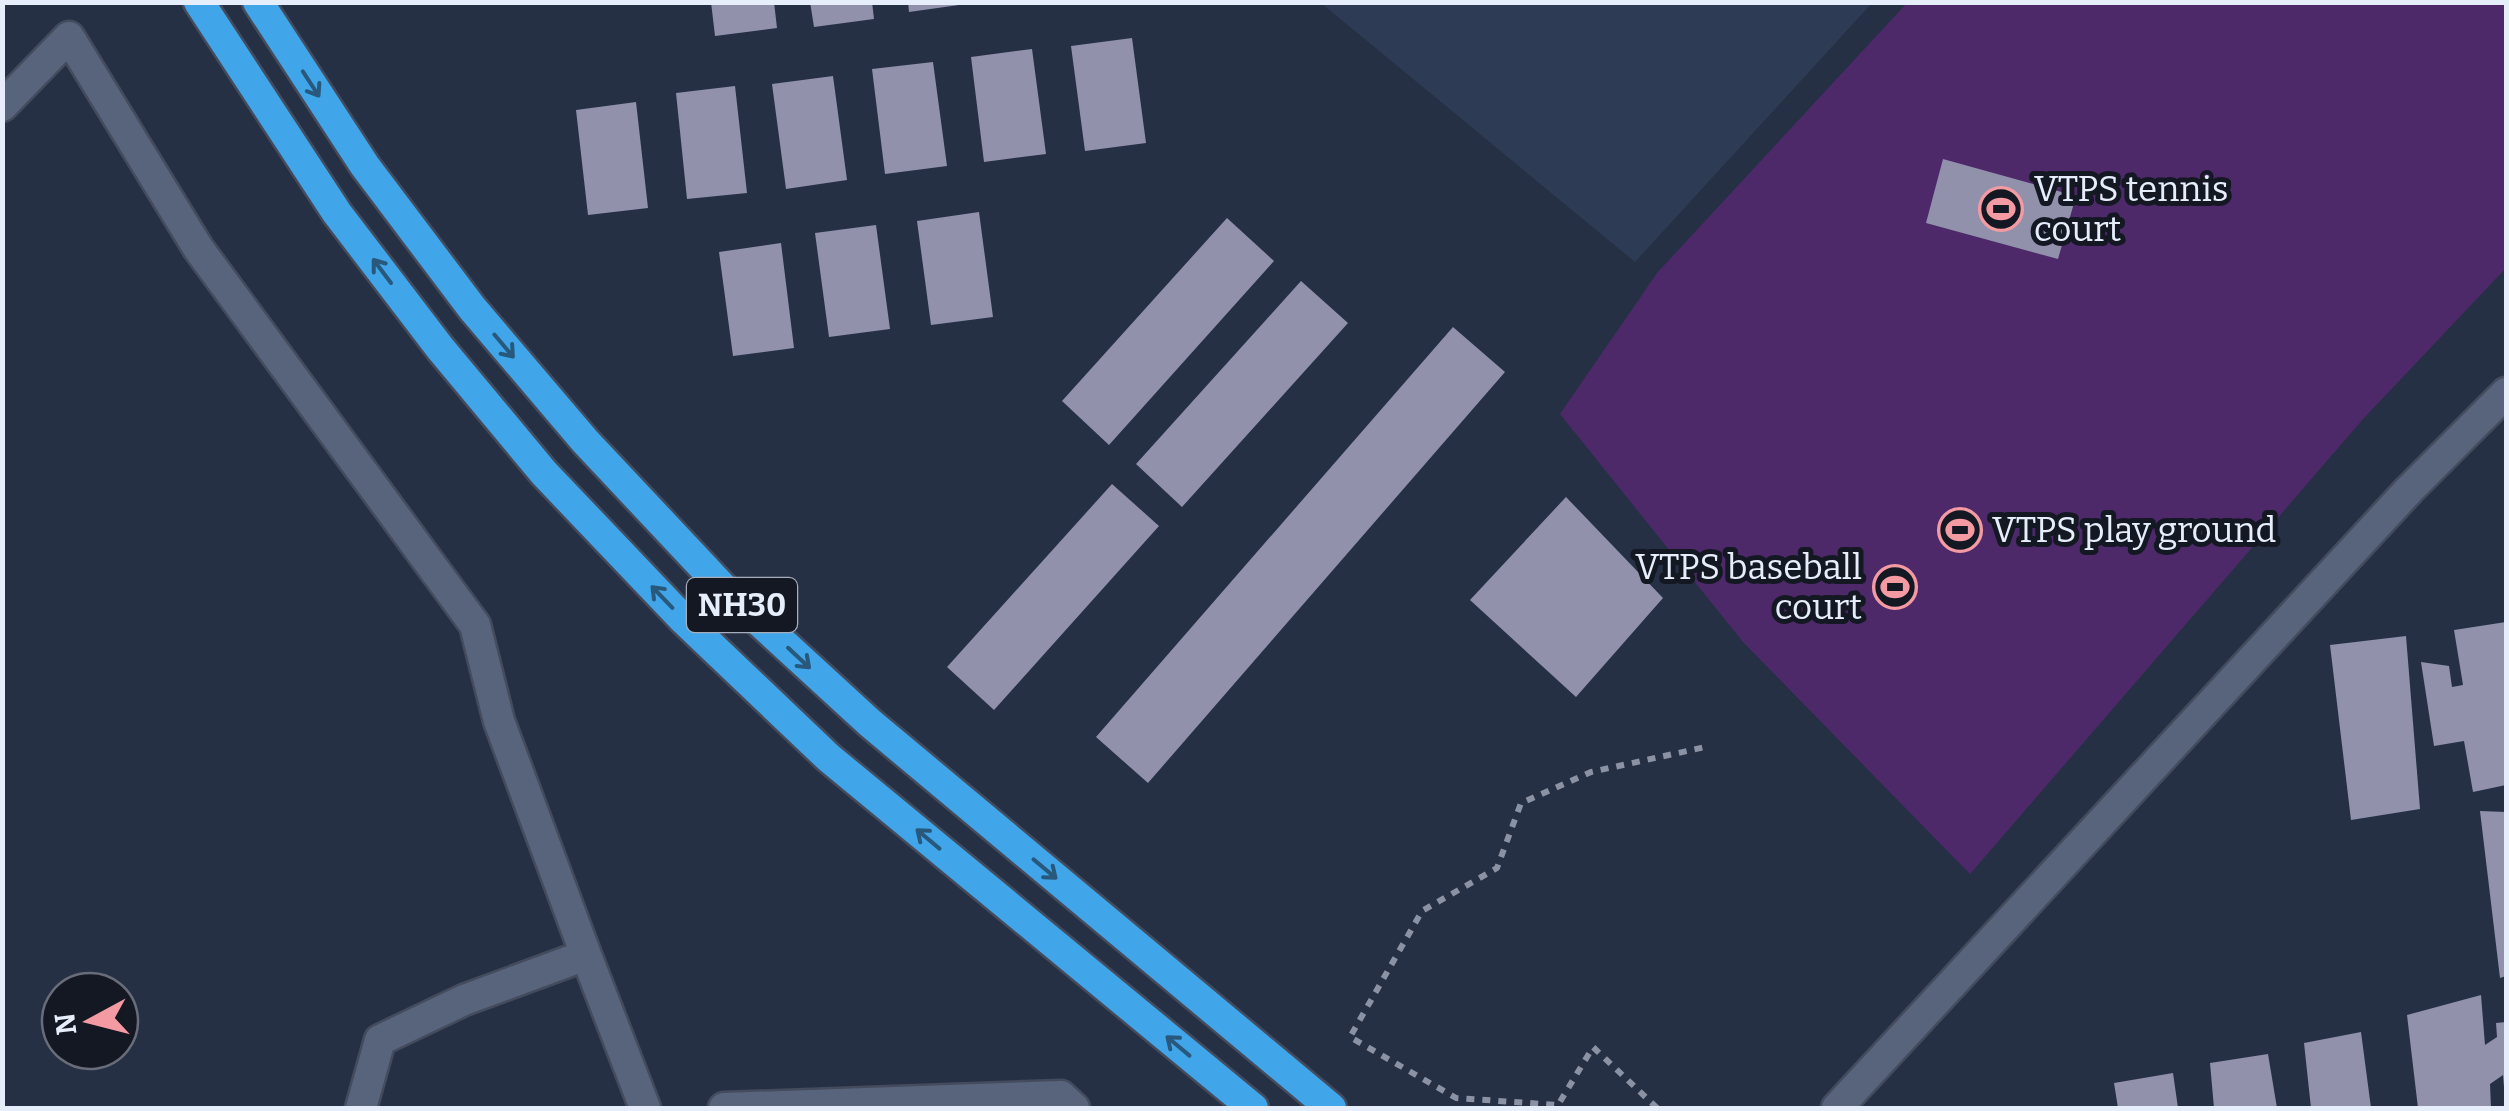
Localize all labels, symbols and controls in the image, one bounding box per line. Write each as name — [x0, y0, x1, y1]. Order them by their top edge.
one-way arrow — [301, 69, 322, 97]
place label: VTPS tennis court — [2034, 168, 2229, 250]
sports icon: VTPS tennis court — [1978, 186, 2024, 232]
one-way arrow — [371, 258, 392, 285]
one-way arrow — [492, 332, 514, 358]
sports icon: VTPS play ground — [1937, 507, 1983, 553]
place label: VTPS play ground — [1992, 509, 2276, 551]
place label: VTPS baseball court — [1635, 546, 1862, 628]
sports icon: VTPS baseball court — [1872, 564, 1918, 610]
road number: NH30 — [687, 578, 797, 632]
one-way arrow — [650, 585, 674, 609]
one-way arrow — [786, 646, 811, 669]
one-way arrow — [915, 828, 941, 850]
one-way arrow — [1032, 858, 1058, 880]
north arrow — [40, 971, 140, 1071]
text: N — [48, 1011, 83, 1037]
one-way arrow — [1166, 1036, 1192, 1058]

